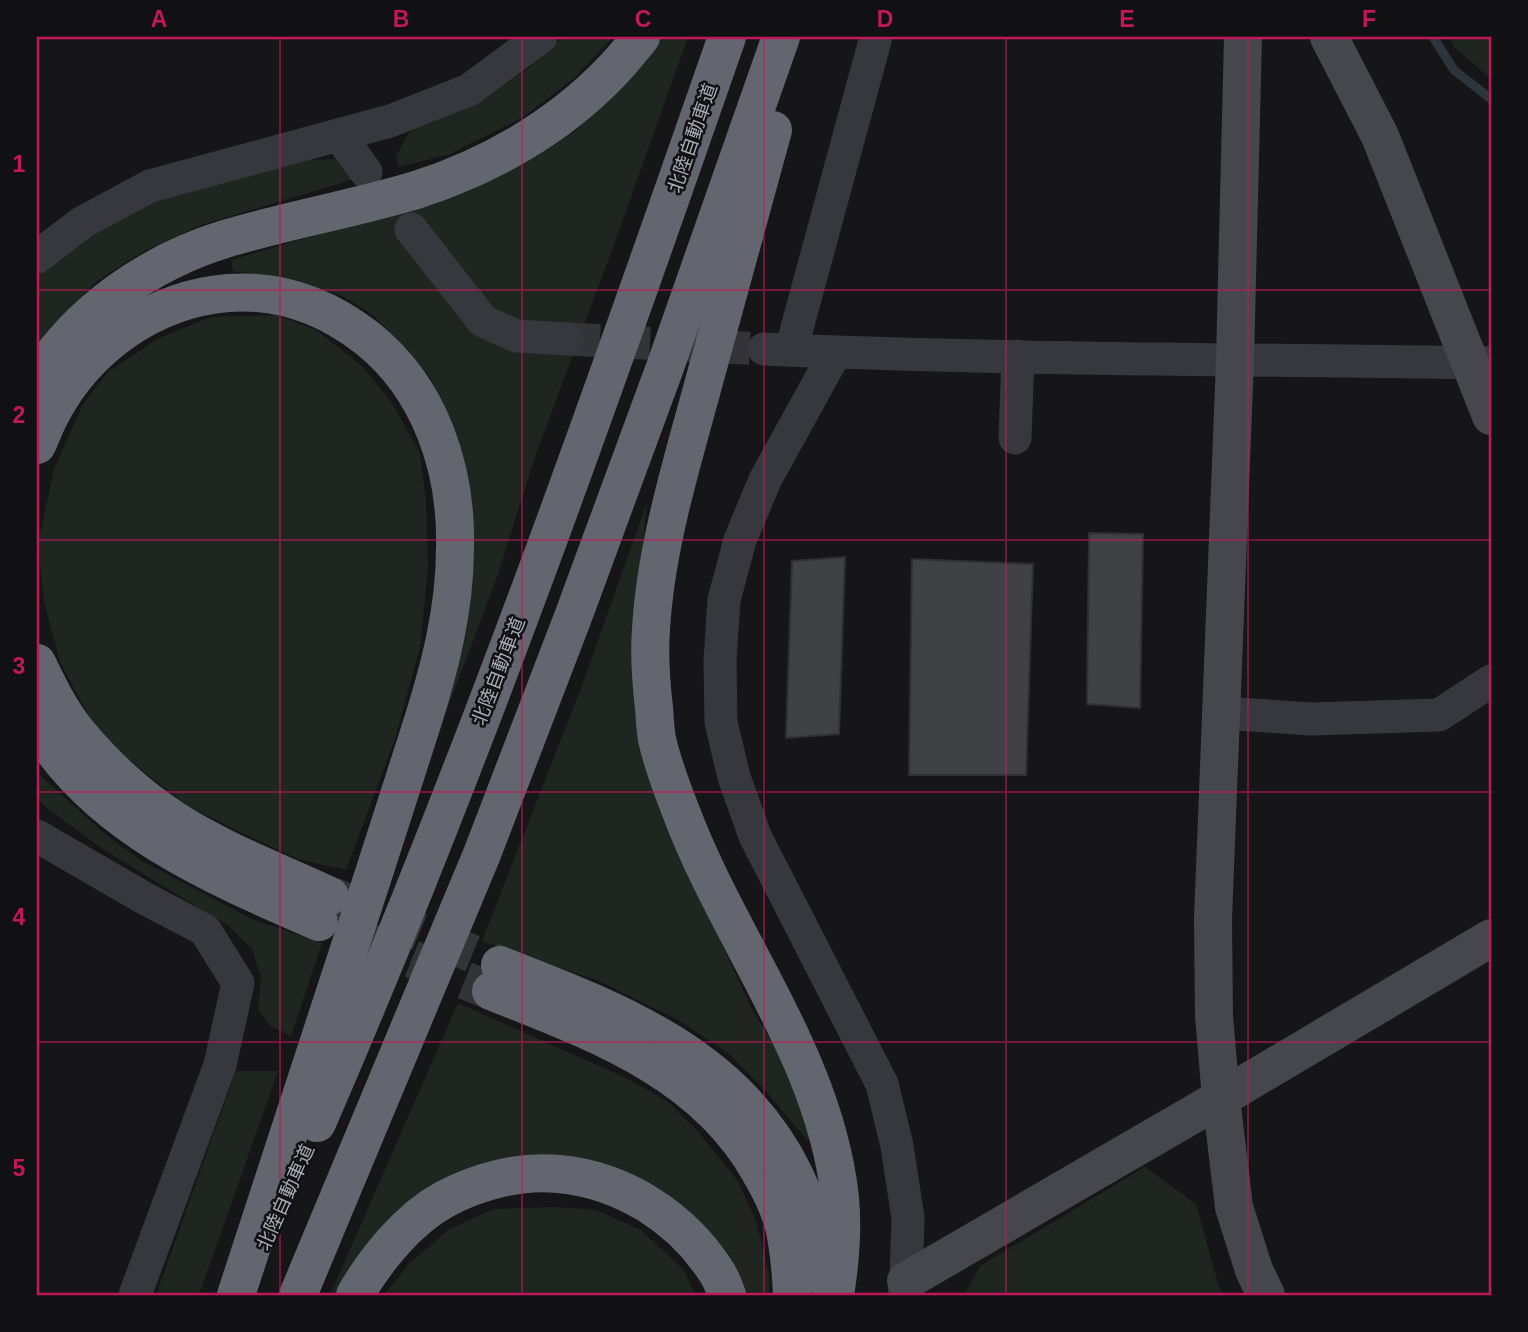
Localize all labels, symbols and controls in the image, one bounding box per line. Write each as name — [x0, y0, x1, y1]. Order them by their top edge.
text: A — [151, 6, 167, 32]
text: B — [393, 6, 409, 32]
text: C — [635, 6, 651, 32]
text: D — [877, 6, 893, 32]
text: E — [1119, 6, 1135, 32]
text: F — [1362, 6, 1376, 32]
street label: 北陸自動車道 — [664, 81, 721, 195]
text: 1 — [13, 151, 26, 177]
text: 2 — [13, 402, 25, 428]
street label: 北陸自動車道 — [468, 614, 529, 728]
text: 3 — [13, 653, 25, 679]
text: 4 — [13, 904, 26, 930]
street label: 北陸自動車道 — [253, 1141, 318, 1254]
text: 5 — [13, 1155, 26, 1181]

